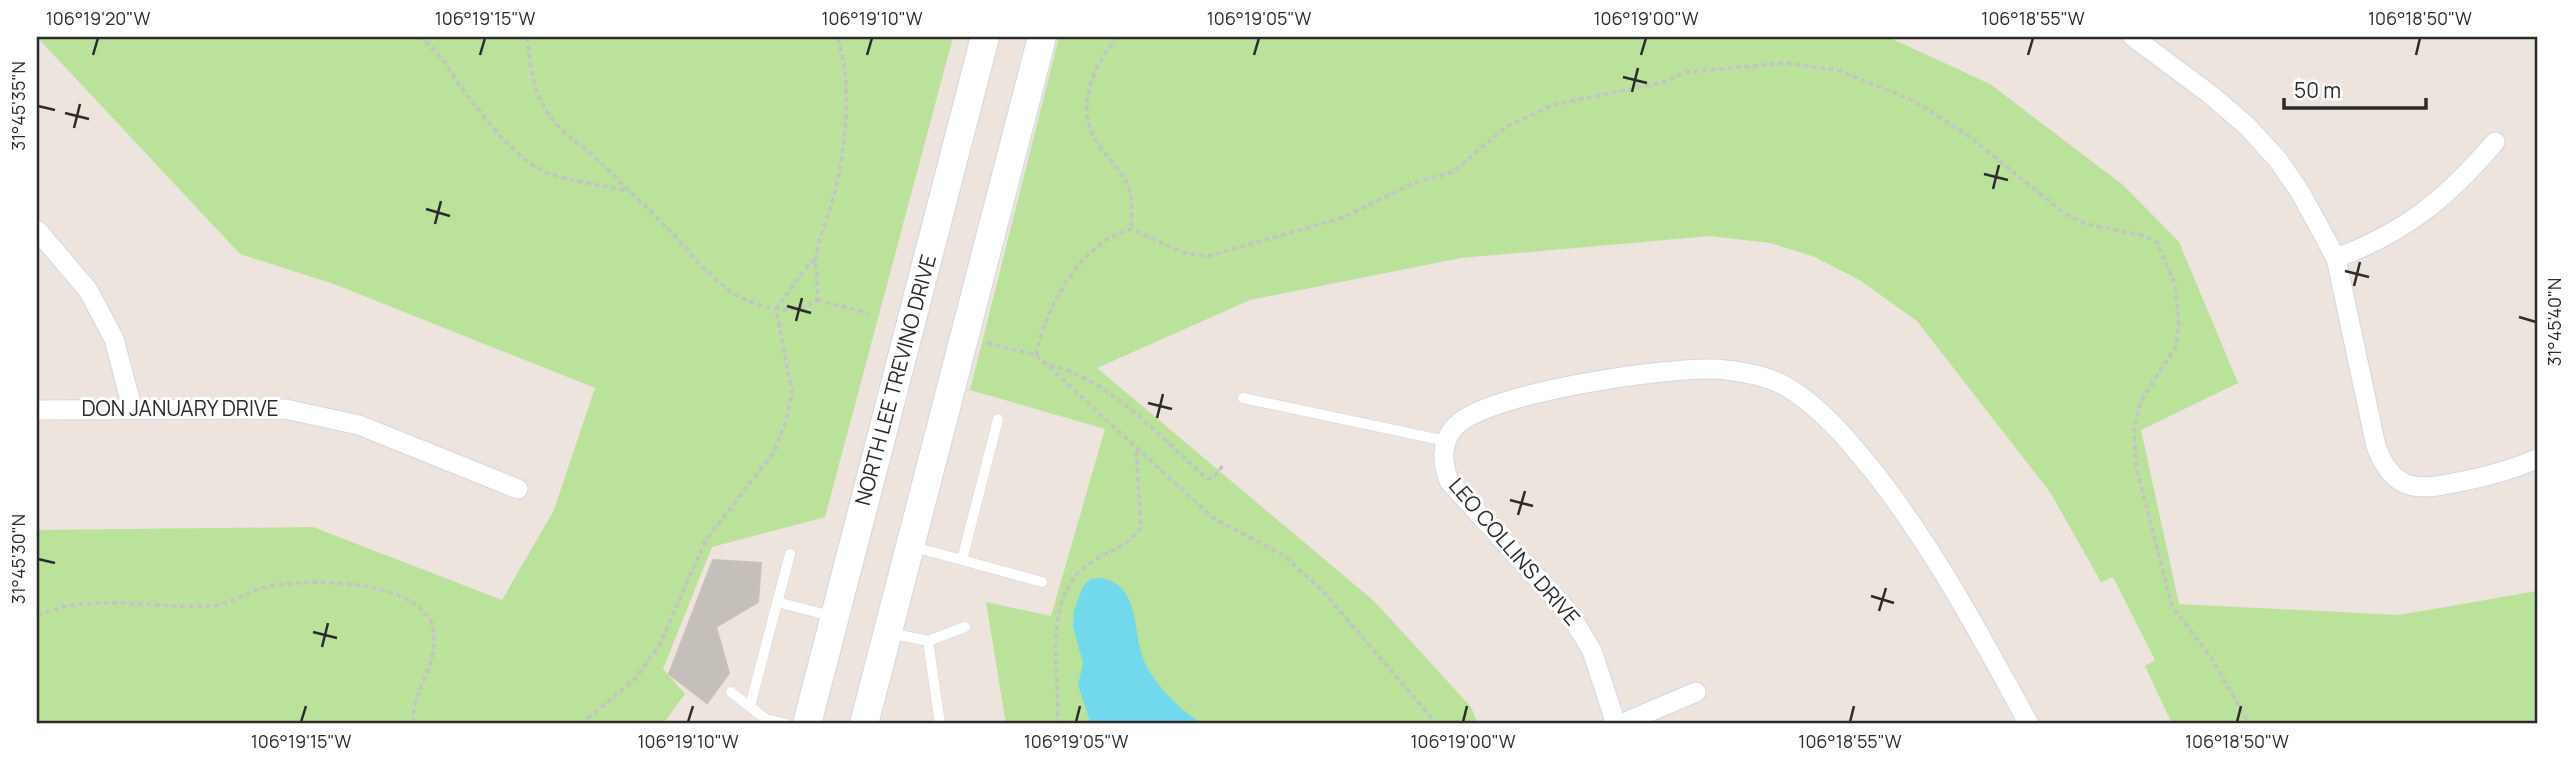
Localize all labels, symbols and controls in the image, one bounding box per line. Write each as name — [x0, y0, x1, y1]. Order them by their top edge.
text: 106°19'20"W — [46, 6, 150, 30]
text: 106°19'15"W — [435, 6, 535, 30]
text: 106°19'10"W — [821, 6, 923, 30]
text: 106°19'05"W — [1207, 6, 1311, 30]
text: 106°19'00"W — [1593, 6, 1699, 30]
text: 106°18'55"W — [1981, 6, 2085, 30]
text: 106°18'50"W — [2368, 6, 2472, 30]
text: 31°45'35"N — [6, 61, 30, 151]
scale bar — [2284, 66, 2425, 110]
text: 50 m — [2294, 76, 2341, 104]
street label: NORTH LEE TREVINO DRIVE — [848, 251, 942, 508]
text: 31°45'40"N — [2542, 278, 2566, 366]
street label: DON JANUARY DRIVE — [81, 394, 279, 422]
street label: LEO COLLINS DRIVE — [1443, 472, 1586, 631]
text: 31°45'30"N — [6, 514, 30, 604]
text: 106°19'15"W — [251, 729, 351, 753]
text: 106°19'10"W — [637, 729, 739, 753]
text: 106°19'05"W — [1024, 729, 1128, 753]
text: 106°19'00"W — [1410, 729, 1516, 753]
text: 106°18'55"W — [1798, 729, 1902, 753]
text: 106°18'50"W — [2185, 729, 2289, 753]

